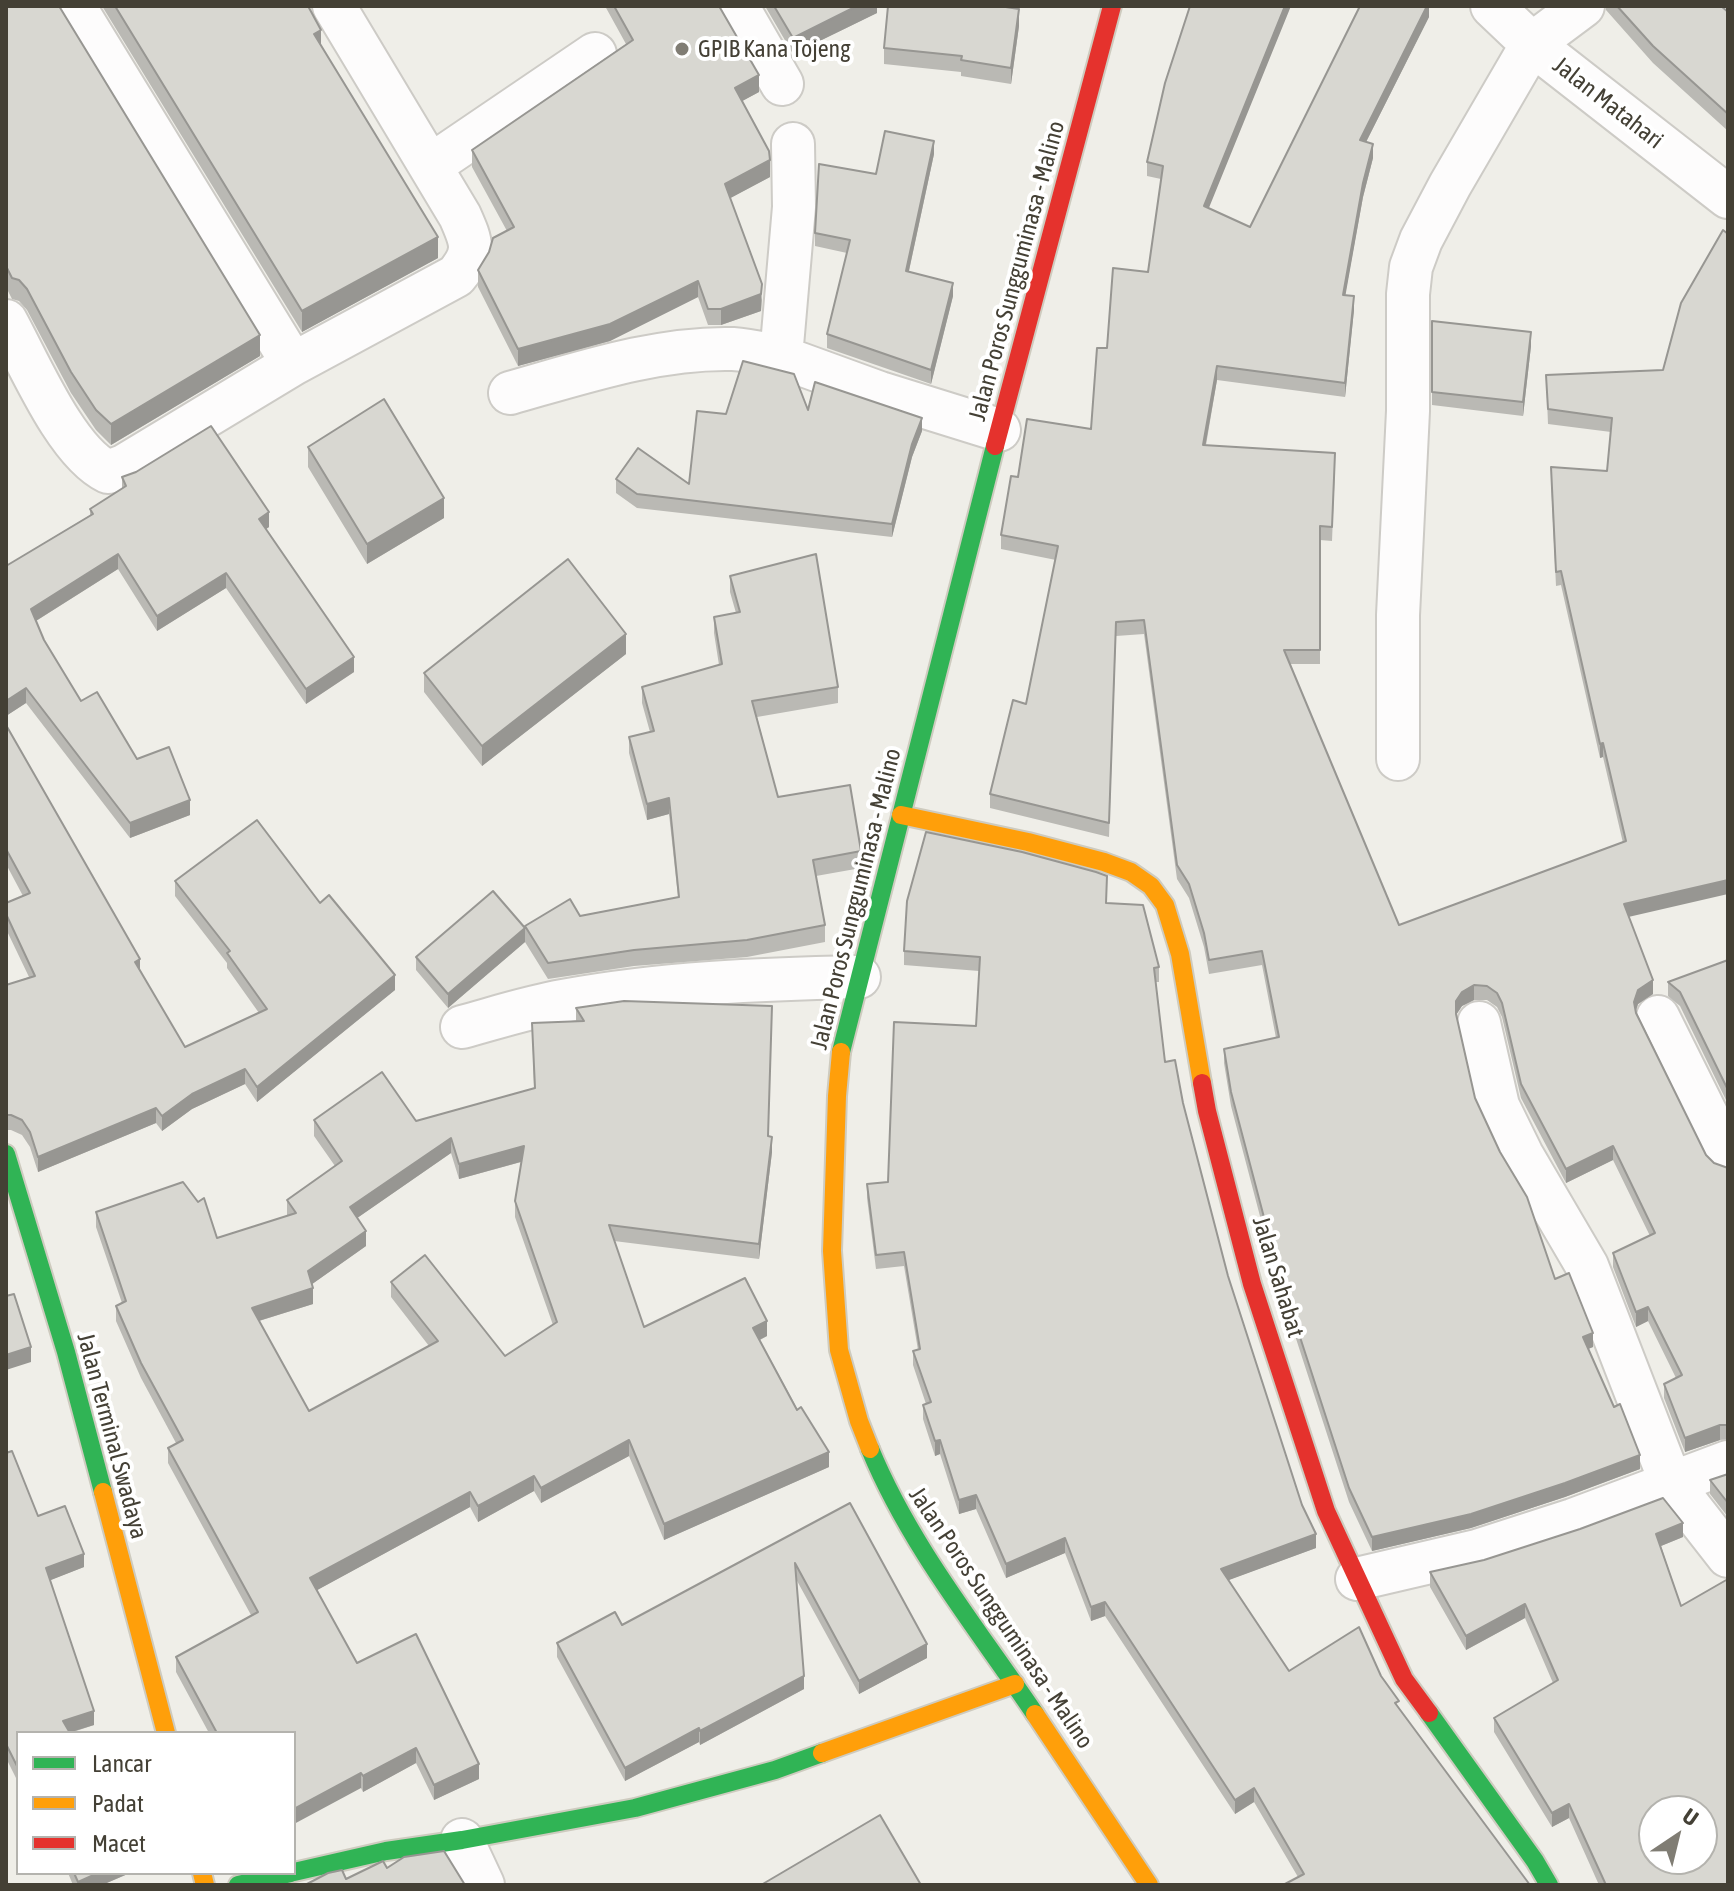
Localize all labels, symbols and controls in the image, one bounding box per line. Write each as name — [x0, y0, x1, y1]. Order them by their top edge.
place label: GPIB Kana Tojeng — [698, 35, 851, 63]
marker: GPIB Kana Tojeng — [673, 40, 691, 58]
street label: Jalan Matahari — [1547, 51, 1669, 155]
street label: Jalan Poros Sungguminasa - Malino — [963, 118, 1071, 424]
street label: Jalan Poros Sungguminasa - Malino — [805, 746, 907, 1052]
street label: Jalan Sahabat — [1246, 1213, 1310, 1341]
street label: Jalan Terminal Swadaya — [71, 1330, 153, 1542]
street label: Jalan Poros Sungguminasa - Malino — [903, 1482, 1099, 1754]
legend — [16, 1731, 296, 1875]
text: Lancar — [92, 1750, 151, 1777]
text: Padat — [92, 1790, 144, 1817]
north arrow — [1638, 1795, 1718, 1875]
text: U — [1678, 1803, 1703, 1831]
text: Macet — [92, 1830, 146, 1857]

